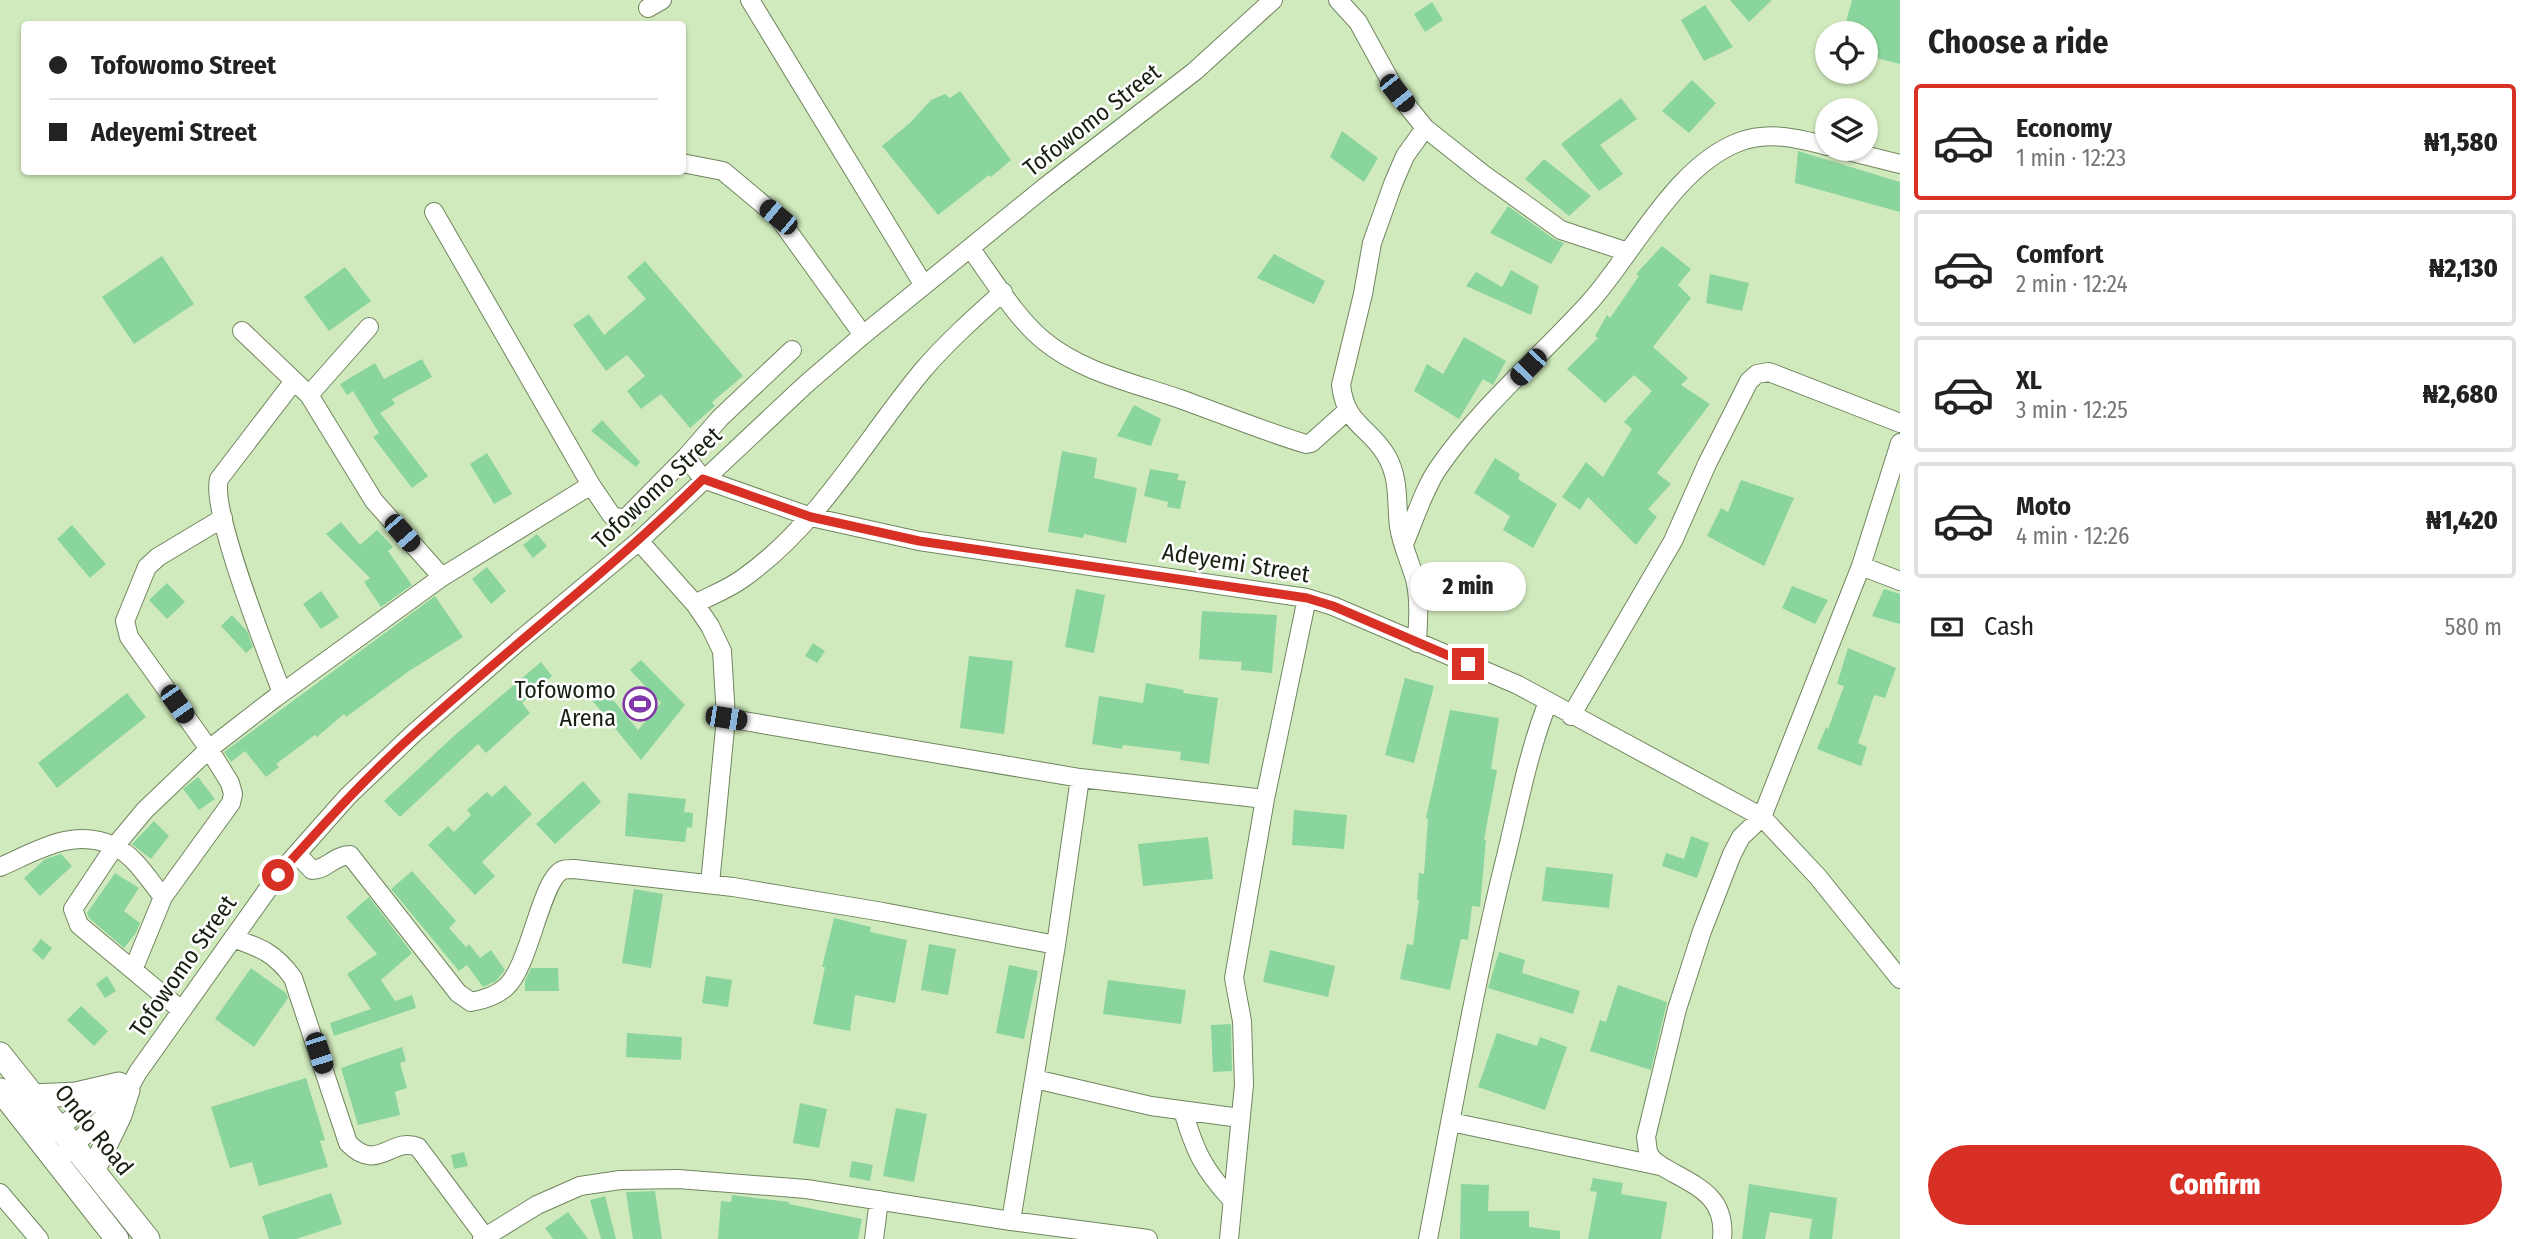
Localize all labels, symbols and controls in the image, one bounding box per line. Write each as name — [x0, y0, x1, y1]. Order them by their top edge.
map controls — [1815, 21, 1878, 161]
button: locate — [1815, 21, 1878, 84]
text: Choose a ride — [1928, 23, 2109, 61]
text: Tofowomo Street — [91, 50, 276, 81]
street label: Tofowomo Street — [1018, 58, 1166, 182]
car — [1376, 70, 1419, 116]
button: layers — [1815, 98, 1878, 161]
icon: car — [1932, 111, 1995, 174]
text: Economy — [2016, 113, 2112, 144]
text: Adeyemi Street — [91, 117, 257, 148]
text: ₦1,580 — [2424, 127, 2498, 158]
text: 1 min · 12:23 — [2016, 144, 2126, 172]
car — [756, 195, 801, 239]
icon: car — [1932, 237, 1995, 300]
text: Comfort — [2016, 239, 2104, 270]
text: ₦2,130 — [2429, 253, 2498, 284]
text: 2 min · 12:24 — [2016, 270, 2128, 298]
car — [1506, 345, 1551, 389]
icon: car — [1932, 363, 1995, 426]
text: XL — [2016, 365, 2042, 396]
text: ₦2,680 — [2423, 379, 2498, 410]
text: 3 min · 12:25 — [2016, 396, 2128, 424]
street label: Tofowomo Street — [587, 421, 727, 555]
icon: car — [1932, 489, 1995, 552]
text: Moto — [2016, 491, 2071, 522]
text: ₦1,420 — [2426, 505, 2498, 536]
car — [381, 510, 424, 556]
text: 4 min · 12:26 — [2016, 522, 2129, 550]
street label: Adeyemi Street — [1160, 538, 1312, 588]
callout: 2 min — [1410, 562, 1526, 612]
text: 2 min — [1443, 572, 1493, 600]
icon: cash — [1928, 608, 1966, 646]
text: Cash — [1984, 611, 2034, 642]
text: 580 m — [2445, 613, 2502, 641]
route end — [1452, 648, 1484, 680]
place label: Tofowomo Arena — [514, 676, 616, 732]
car — [157, 681, 198, 727]
sports icon: Tofowomo Arena — [621, 685, 659, 723]
car — [704, 704, 749, 732]
route start — [262, 859, 294, 891]
street label: Tofowomo Street — [124, 890, 242, 1042]
car — [303, 1030, 336, 1076]
street label: Ondo Road — [49, 1079, 139, 1181]
button: Confirm — [1928, 1145, 2502, 1225]

